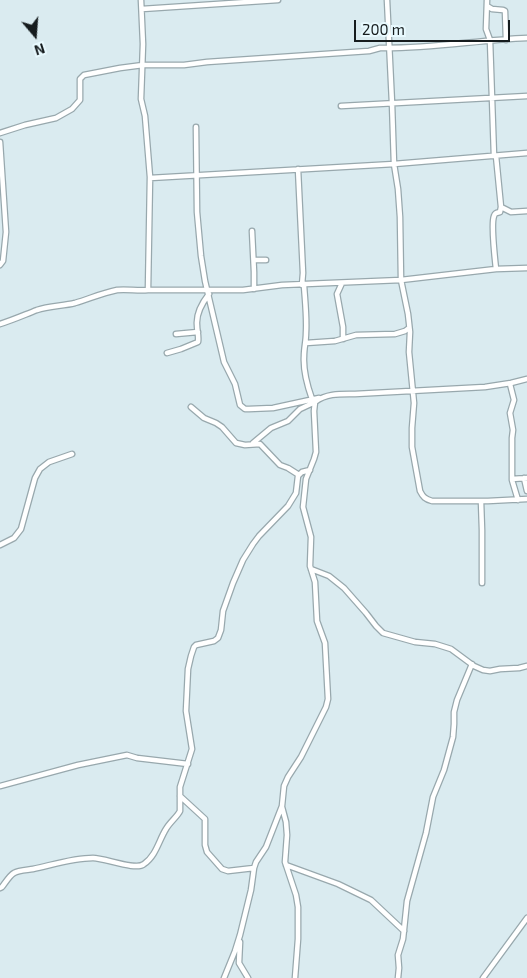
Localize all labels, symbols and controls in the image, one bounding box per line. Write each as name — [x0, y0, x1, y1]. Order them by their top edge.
north arrow — [10, 10, 60, 60]
scale bar — [357, 10, 513, 42]
text: 200 m — [362, 20, 405, 38]
text: N — [32, 40, 47, 59]

